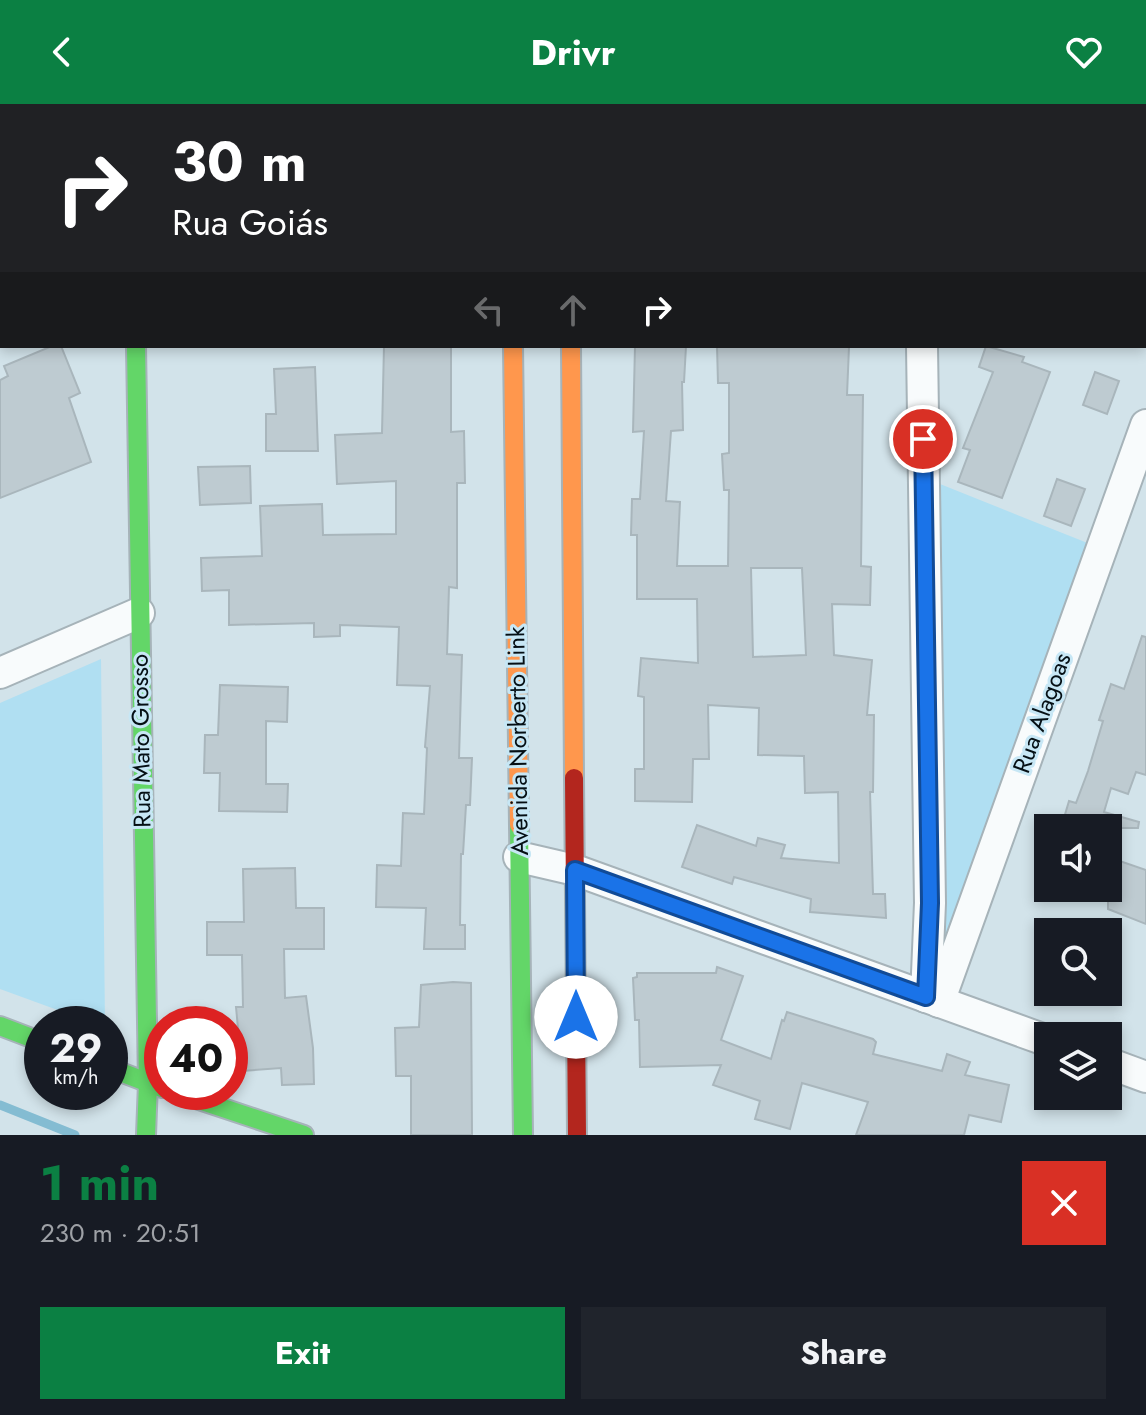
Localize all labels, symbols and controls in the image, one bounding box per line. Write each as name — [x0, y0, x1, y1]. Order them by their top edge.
text: Drivr — [531, 26, 615, 78]
icon: back — [40, 30, 84, 74]
icon: heart — [1062, 30, 1106, 74]
text: 30 m — [172, 121, 307, 202]
icon: right — [40, 136, 144, 240]
text: Rua Goiás — [172, 196, 328, 248]
icon: left — [467, 288, 511, 332]
icon: ahead — [551, 288, 595, 332]
icon: right — [635, 288, 679, 332]
pin — [889, 405, 957, 473]
icon: arrive — [901, 417, 945, 461]
street label: Avenida Norberto Link — [498, 626, 537, 856]
street label: Rua Alagoas — [1004, 648, 1079, 778]
street label: Rua Mato Grosso — [121, 654, 160, 828]
map controls — [1034, 814, 1122, 1110]
button: sound — [1034, 814, 1122, 902]
button: search — [1034, 918, 1122, 1006]
position arrow — [534, 975, 618, 1059]
speed limit sign: 40 — [144, 1006, 248, 1110]
text: 29 — [50, 1019, 103, 1077]
button: layers — [1034, 1022, 1122, 1110]
text: km/h — [53, 1063, 99, 1092]
text: 1 min — [40, 1149, 159, 1218]
button: close — [1022, 1161, 1106, 1245]
text: 230 m · 20:51 — [40, 1214, 201, 1252]
button: Exit — [40, 1307, 565, 1399]
button: Share — [581, 1307, 1106, 1399]

